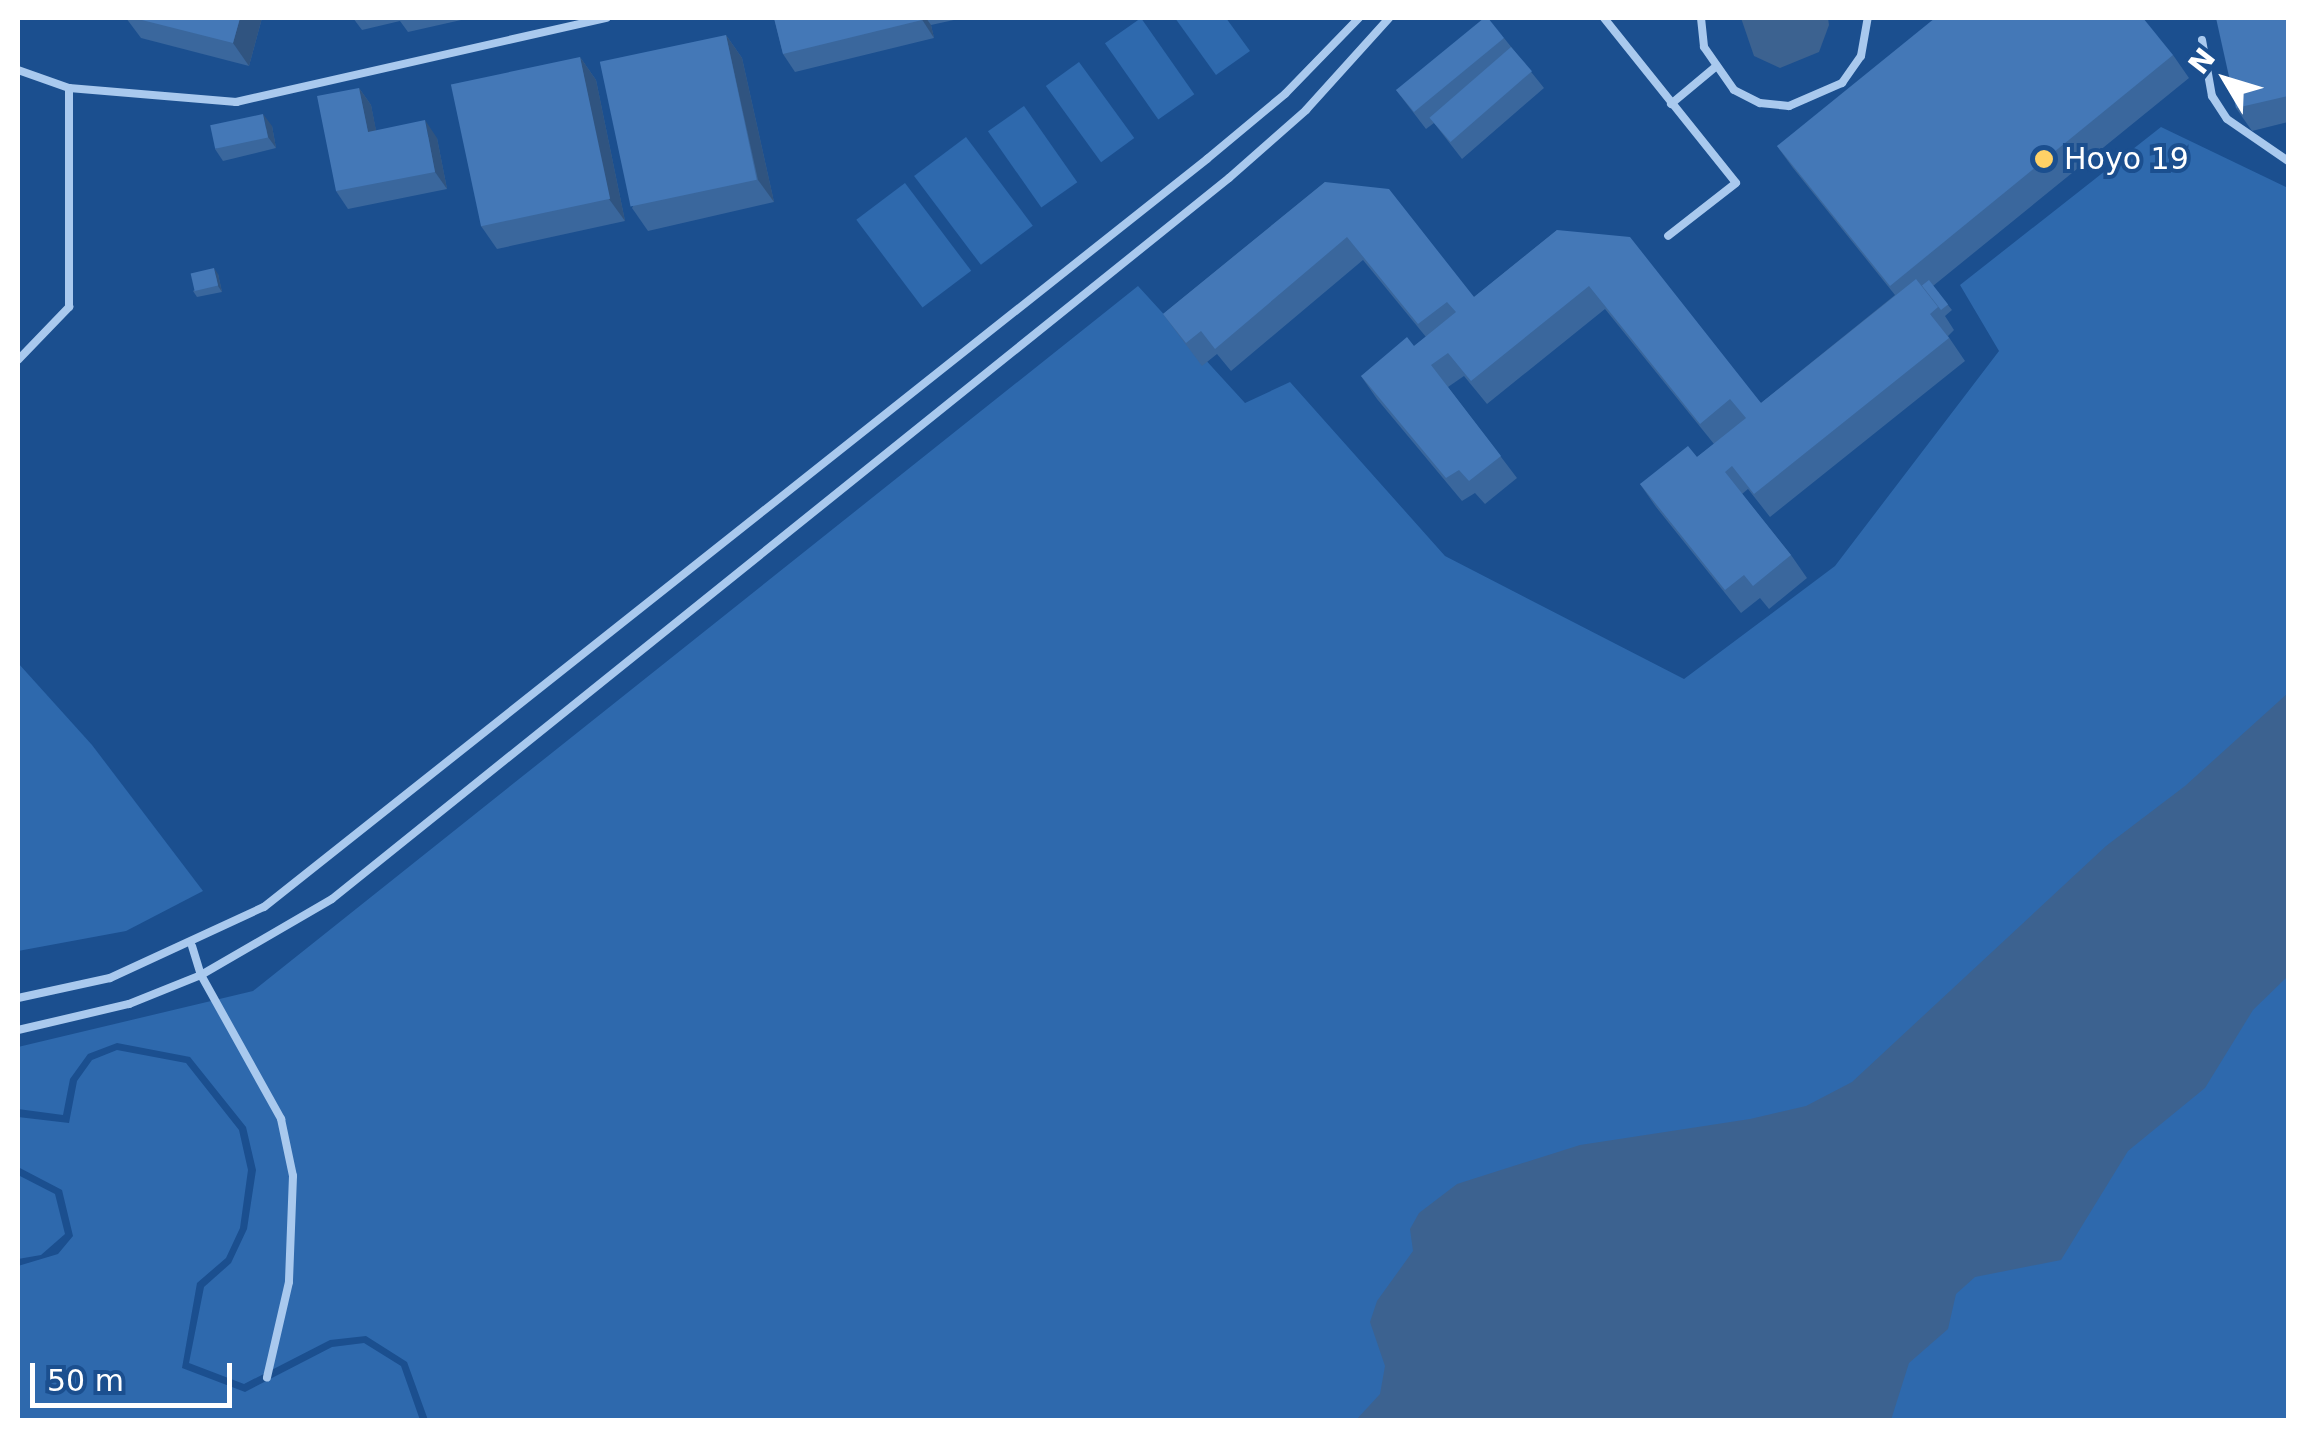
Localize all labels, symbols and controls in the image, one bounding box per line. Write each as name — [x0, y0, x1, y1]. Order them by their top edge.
north arrow — [2176, 30, 2276, 130]
text: N — [2182, 42, 2222, 81]
place label: Hoyo 19 — [2064, 141, 2189, 177]
marker: Hoyo 19 — [2033, 148, 2055, 170]
scale bar — [35, 1343, 238, 1405]
text: 50 m — [47, 1363, 124, 1398]

